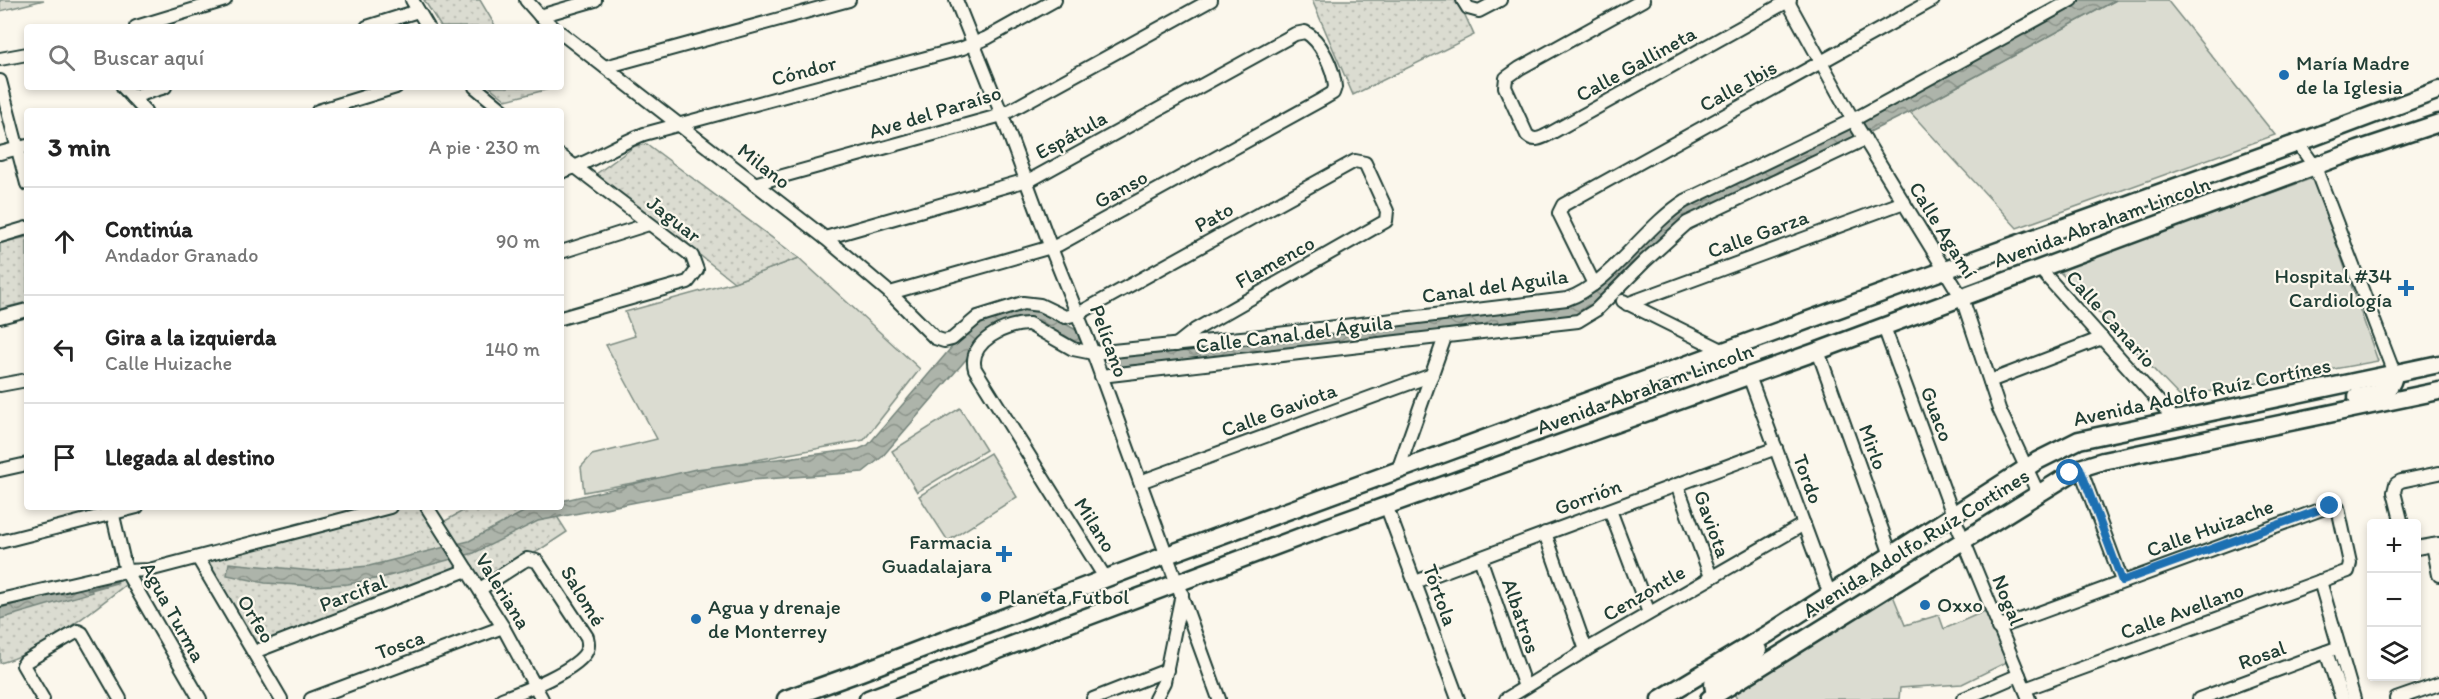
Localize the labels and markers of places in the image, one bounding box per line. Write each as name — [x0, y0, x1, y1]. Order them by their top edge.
place label: María Madre de la Iglesia — [2296, 50, 2410, 99]
marker: María Madre de la Iglesia — [2277, 68, 2291, 82]
place label: Hospital #34 Cardiología — [2274, 263, 2392, 312]
marker: Hospital #34 Cardiología — [2397, 279, 2415, 297]
place label: Farmacia Guadalajara — [881, 529, 992, 578]
marker: Farmacia Guadalajara — [997, 547, 1011, 561]
place label: Planeta Futbol — [998, 584, 1129, 609]
marker: Planeta Futbol — [979, 590, 993, 604]
place label: Oxxo — [1937, 592, 1983, 617]
place label: Agua y drenaje de Monterrey — [708, 594, 841, 643]
marker: Oxxo — [1918, 598, 1932, 612]
marker: Agua y drenaje de Monterrey — [689, 612, 703, 626]

